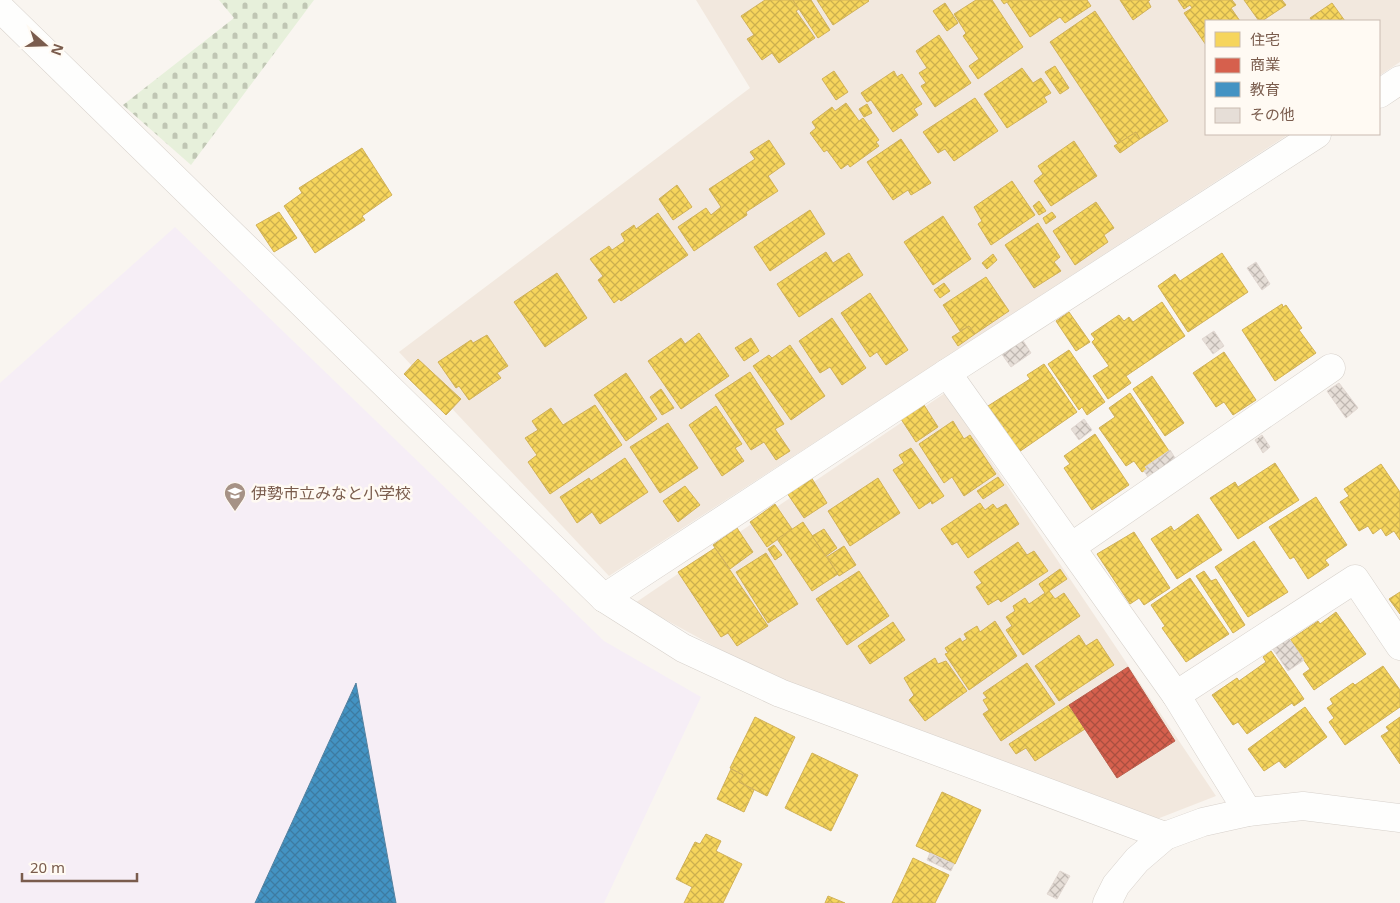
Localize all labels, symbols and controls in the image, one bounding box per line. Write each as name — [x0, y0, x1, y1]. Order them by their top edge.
north arrow — [20, 20, 70, 70]
legend — [1205, 20, 1380, 135]
text: 住宅 — [1250, 29, 1280, 49]
text: N — [47, 41, 69, 58]
text: 商業 — [1250, 54, 1280, 74]
text: 教育 — [1250, 79, 1280, 99]
text: その他 — [1250, 104, 1295, 124]
school or university icon: 伊勢市立みなと小学校 — [223, 481, 247, 512]
place label: 伊勢市立みなと小学校 — [251, 482, 411, 504]
scale bar — [22, 850, 138, 882]
text: 20 m — [30, 857, 65, 877]

